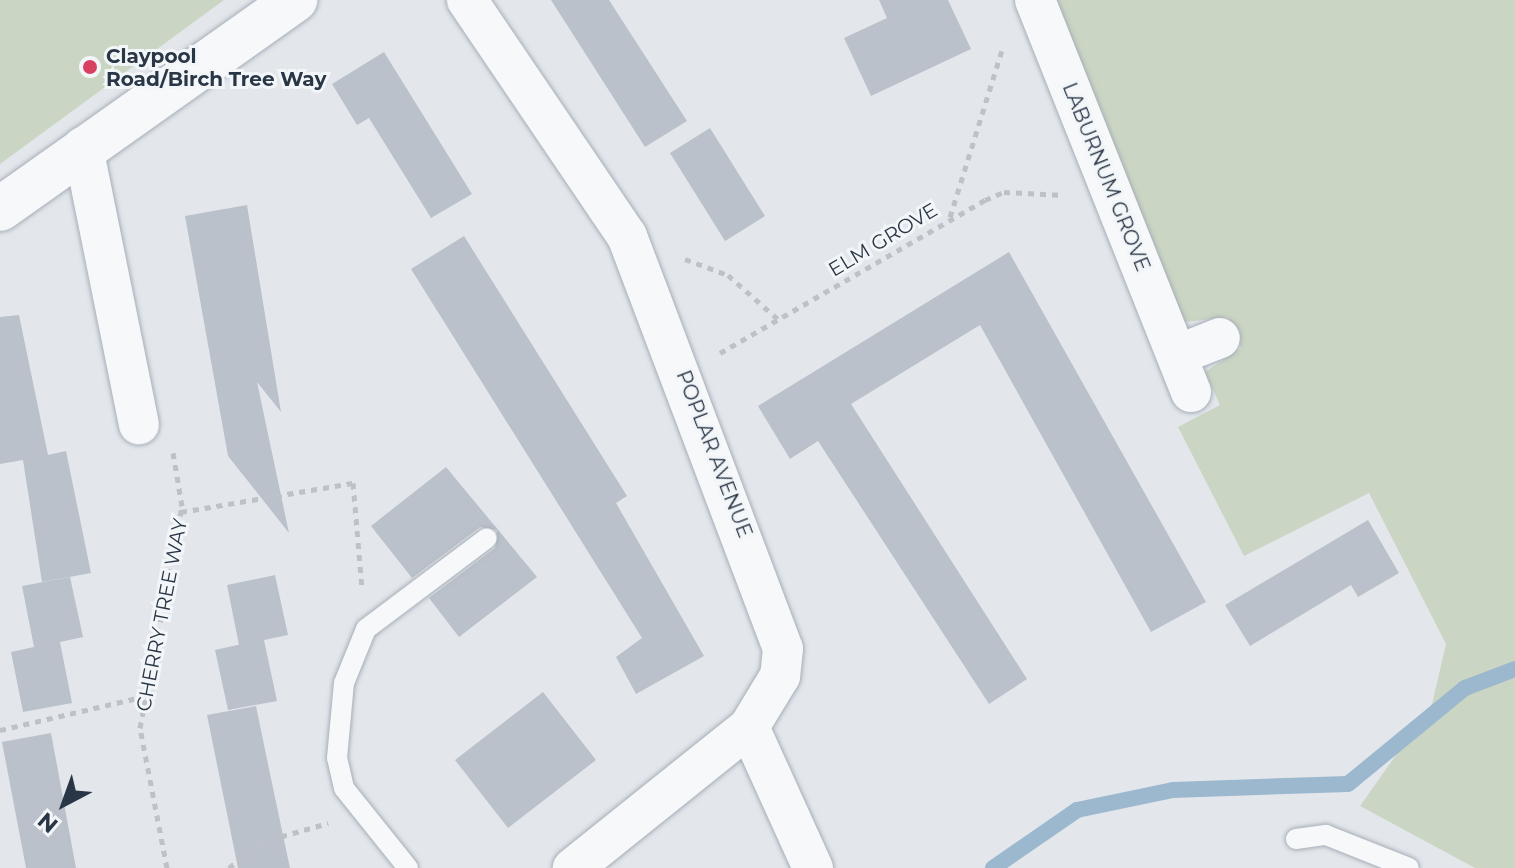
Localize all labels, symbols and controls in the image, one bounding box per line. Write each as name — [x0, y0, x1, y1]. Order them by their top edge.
place label: Claypool Road/Birch Tree Way — [106, 44, 326, 91]
marker: Claypool Road/Birch Tree Way — [81, 58, 99, 76]
street label: LABURNUM GROVE — [1057, 79, 1155, 275]
street label: ELM GROVE — [824, 198, 942, 282]
street label: POPLAR AVENUE — [671, 367, 757, 541]
street label: CHERRY TREE WAY — [132, 517, 192, 713]
north arrow — [24, 764, 104, 844]
text: N — [32, 806, 63, 839]

